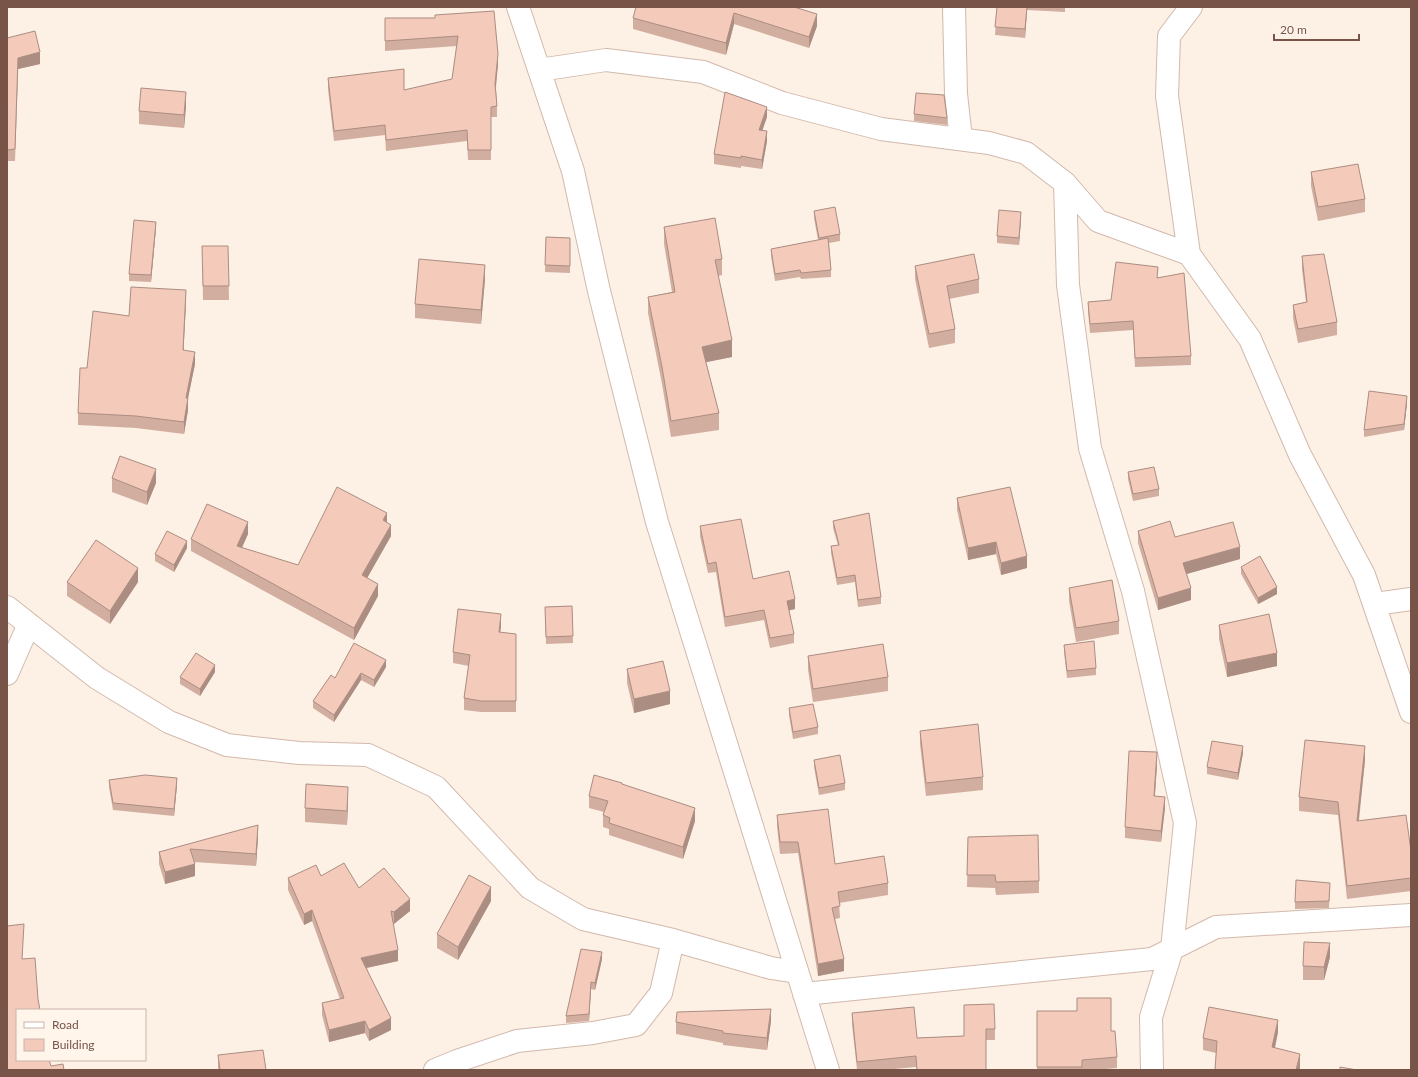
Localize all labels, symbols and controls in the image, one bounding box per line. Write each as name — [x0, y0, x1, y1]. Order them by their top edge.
scale bar — [1274, 16, 1359, 42]
text: 20 m — [1280, 22, 1307, 37]
legend — [16, 1009, 146, 1061]
text: Road — [52, 1017, 79, 1032]
text: Building — [52, 1037, 95, 1052]

